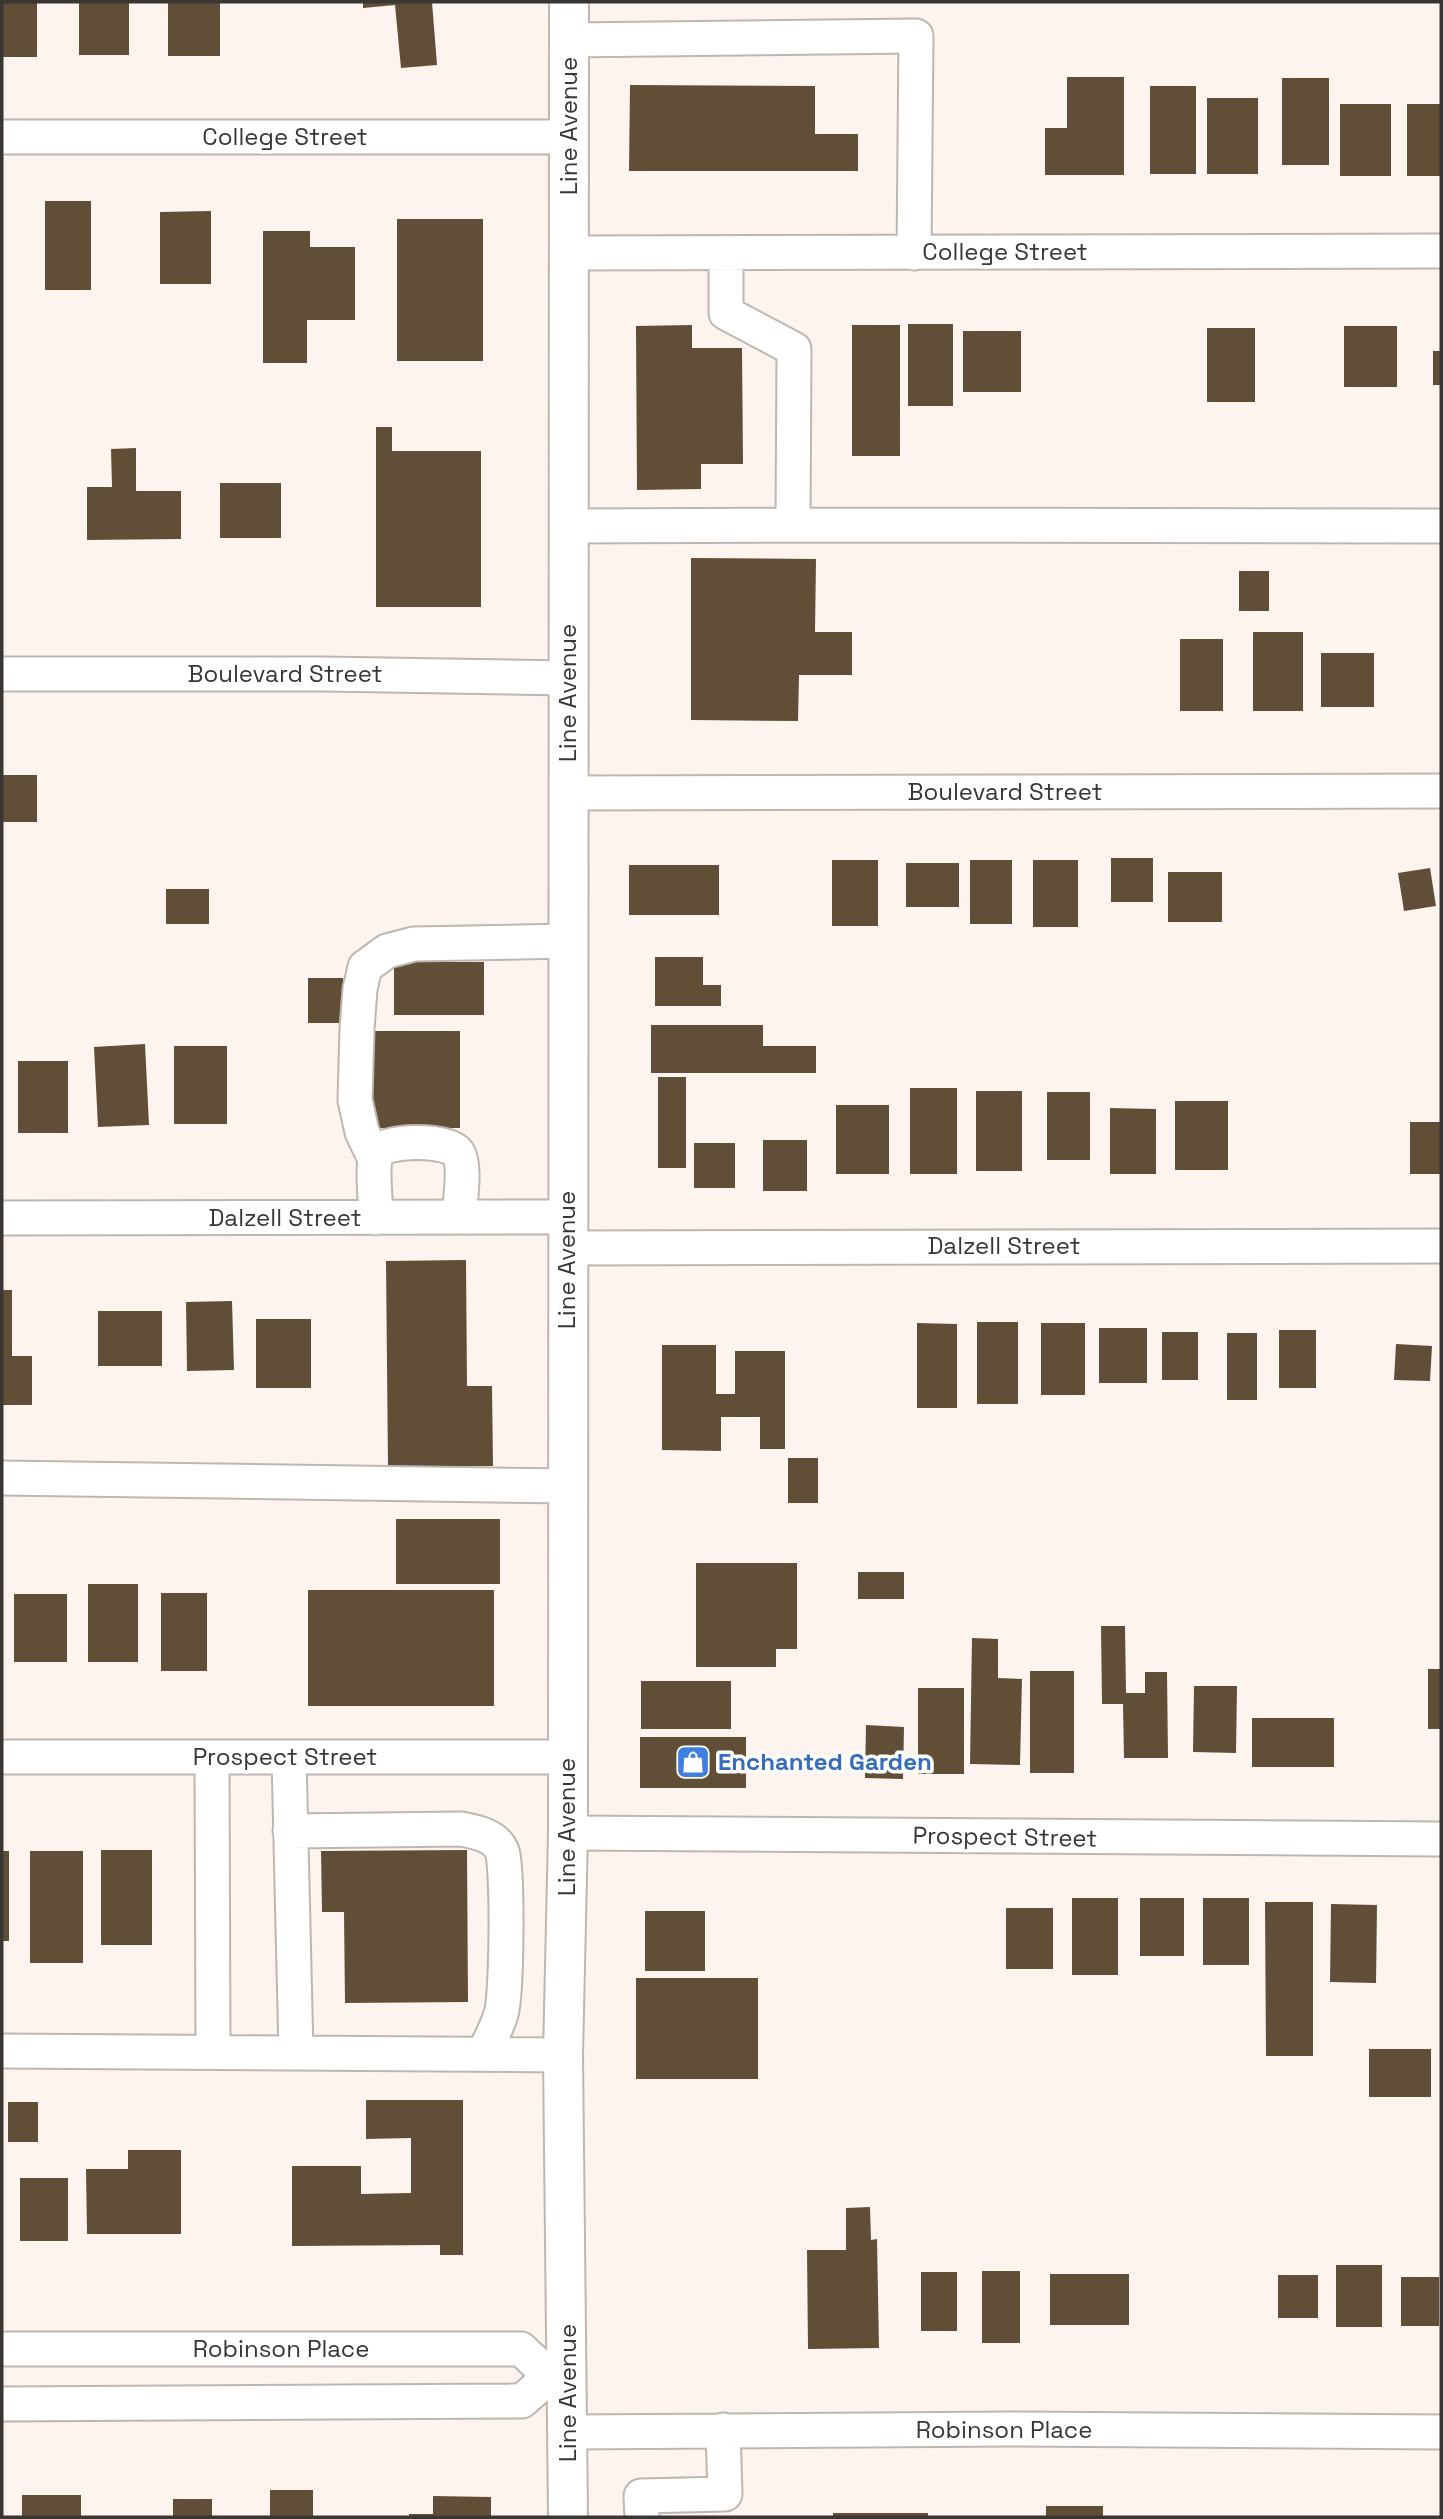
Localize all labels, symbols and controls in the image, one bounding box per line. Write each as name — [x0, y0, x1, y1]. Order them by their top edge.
street label: Line Avenue — [553, 57, 584, 195]
street label: College Street — [202, 121, 368, 152]
street label: College Street — [922, 236, 1088, 267]
street label: Line Avenue — [552, 624, 583, 762]
street label: Boulevard Street — [188, 658, 382, 689]
street label: Boulevard Street — [908, 776, 1102, 807]
street label: Line Avenue — [551, 1191, 582, 1329]
street label: Dalzell Street — [208, 1202, 362, 1233]
street label: Dalzell Street — [927, 1230, 1081, 1261]
street label: Prospect Street — [193, 1741, 377, 1772]
shop icon: Enchanted Garden — [674, 1743, 712, 1781]
place label: Enchanted Garden — [718, 1746, 932, 1777]
street label: Line Avenue — [551, 1758, 582, 1896]
street label: Prospect Street — [912, 1819, 1098, 1854]
street label: Line Avenue — [552, 2324, 583, 2462]
street label: Robinson Place — [193, 2333, 369, 2364]
street label: Robinson Place — [916, 2414, 1092, 2445]

